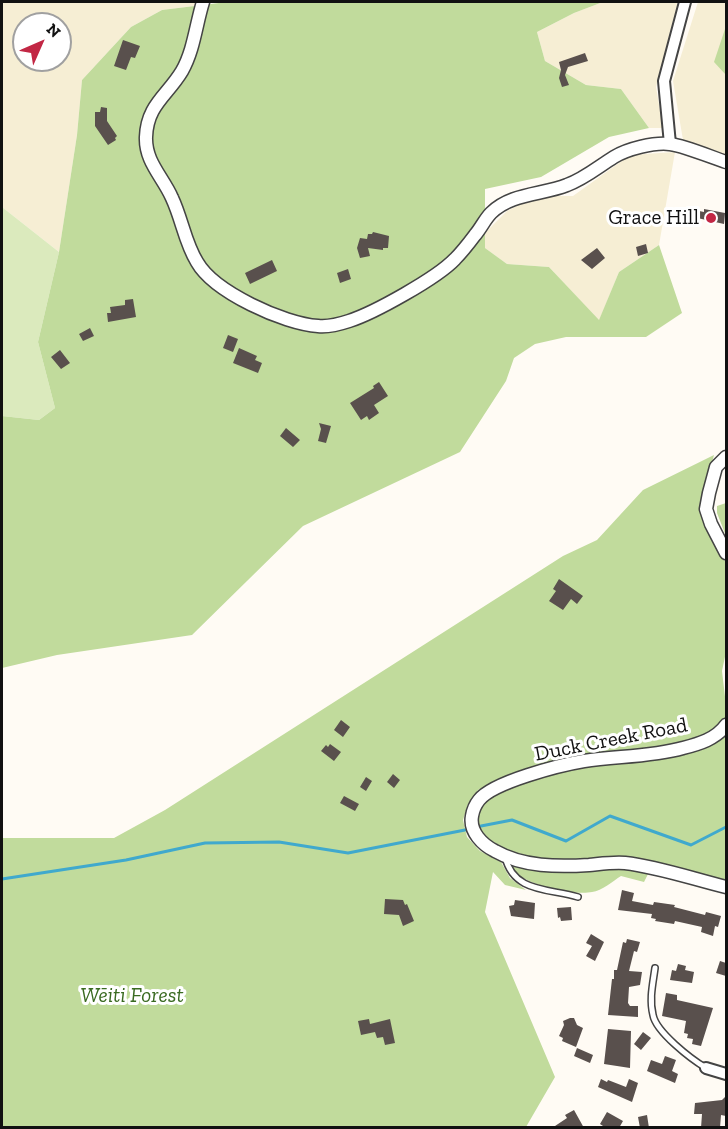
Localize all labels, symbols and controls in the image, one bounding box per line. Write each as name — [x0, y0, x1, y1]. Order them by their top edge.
north arrow — [12, 12, 72, 72]
text: N — [43, 19, 65, 41]
place label: Grace Hill — [608, 205, 699, 231]
marker: Grace Hill — [704, 211, 718, 225]
street label: Duck Creek Road — [533, 713, 689, 767]
park label: Wēiti Forest — [80, 983, 184, 1009]

